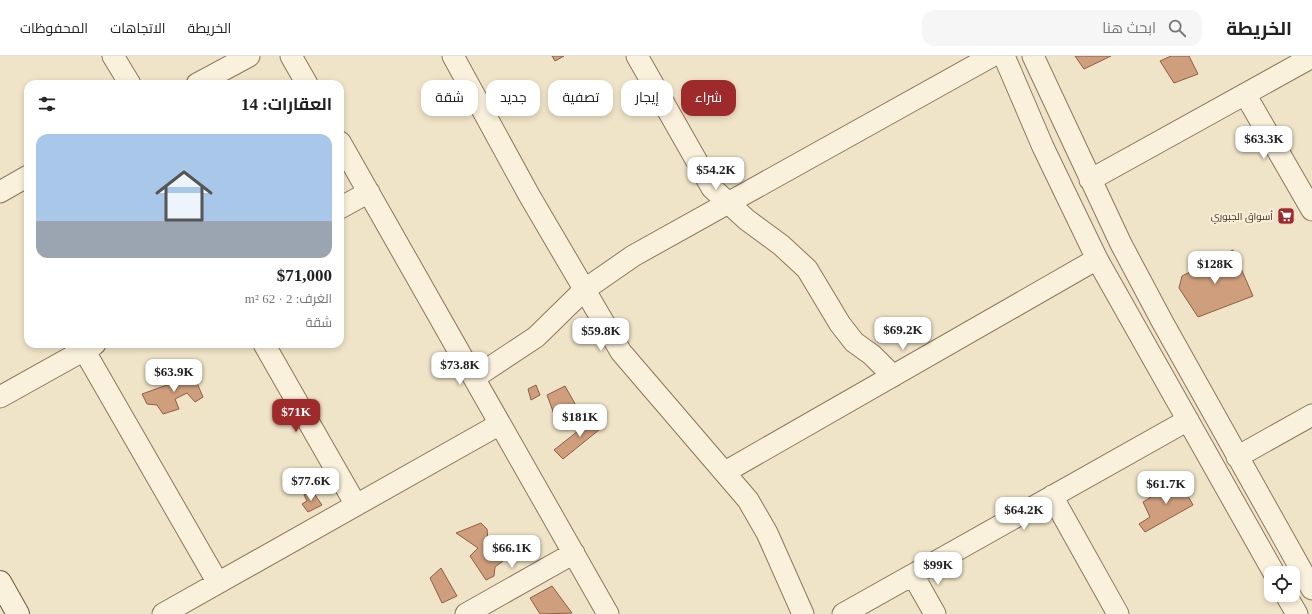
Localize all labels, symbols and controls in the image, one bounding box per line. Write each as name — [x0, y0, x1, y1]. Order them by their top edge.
search box — [922, 10, 1202, 46]
icon: search — [1166, 17, 1188, 39]
text: الخريطة — [1226, 18, 1292, 39]
text: ابحث هنا — [1102, 20, 1156, 36]
text: المحفوظات — [20, 21, 88, 36]
text: الاتجاهات — [110, 21, 166, 36]
text: الخريطة — [188, 21, 231, 36]
chip: شقة — [421, 80, 478, 116]
chip: جديد — [486, 80, 540, 116]
chip: تصفية — [548, 80, 613, 116]
chip: إيجار — [621, 80, 673, 116]
chip: شراء — [681, 80, 736, 116]
icon: filters — [36, 93, 58, 115]
text: العقارات: 14 — [241, 95, 332, 114]
pin: $63.3K — [1231, 126, 1297, 160]
text: $63.3K — [1244, 131, 1284, 146]
pin: $54.2K — [683, 157, 749, 191]
icon: home — [148, 160, 220, 232]
text: $54.2K — [696, 162, 736, 177]
supermarket icon: أسواق الجبوري — [1276, 206, 1296, 226]
place label: أسواق الجبوري — [1211, 210, 1273, 224]
pin: $128K — [1187, 251, 1243, 285]
text: $128K — [1197, 256, 1233, 271]
text: $71,000 — [277, 266, 332, 285]
text: الغرف: 2 · 62 m² — [245, 291, 332, 306]
text: شقة — [305, 315, 332, 330]
pin: $69.2K — [870, 317, 936, 351]
pin: $59.8K — [568, 318, 634, 352]
text: $69.2K — [883, 322, 923, 337]
text: $59.8K — [581, 323, 621, 338]
pin: $73.8K — [427, 352, 493, 386]
text: $73.8K — [440, 357, 480, 372]
pin: $63.9K — [141, 359, 207, 393]
text: $63.9K — [154, 364, 194, 379]
pin: $71K — [272, 399, 320, 433]
text: $71K — [281, 404, 311, 419]
pin: $181K — [552, 404, 608, 438]
text: $181K — [562, 409, 598, 424]
pin: $77.6K — [278, 468, 344, 502]
pin: $61.7K — [1133, 471, 1199, 505]
text: $77.6K — [291, 473, 331, 488]
text: $61.7K — [1146, 476, 1186, 491]
pin: $64.2K — [991, 497, 1057, 531]
text: $64.2K — [1004, 502, 1044, 517]
pin: $66.1K — [479, 535, 545, 569]
text: $66.1K — [492, 540, 532, 555]
pin: $99K — [914, 552, 962, 586]
text: $99K — [923, 557, 953, 572]
map controls — [1264, 566, 1300, 602]
button: locate — [1264, 566, 1300, 602]

